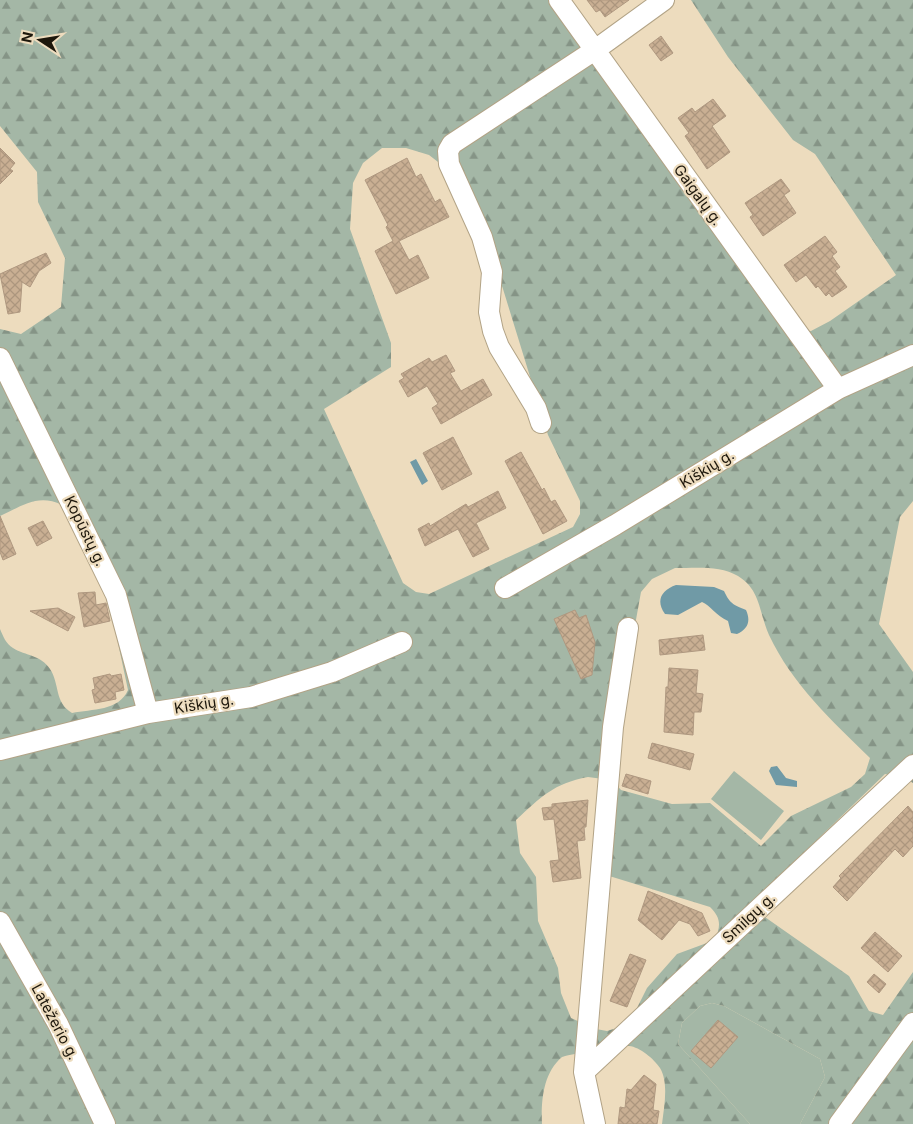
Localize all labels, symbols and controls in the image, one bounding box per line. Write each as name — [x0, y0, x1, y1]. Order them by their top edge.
north arrow — [15, 15, 65, 65]
text: N — [17, 30, 36, 44]
street label: Gaigalų g. — [670, 160, 727, 229]
street label: Kiškių g. — [676, 445, 737, 492]
street label: Kopūstų g. — [60, 492, 111, 569]
street label: Kiškių g. — [173, 689, 235, 718]
street label: Smilgų g. — [718, 888, 779, 947]
street label: Latežerio g. — [28, 981, 83, 1063]

